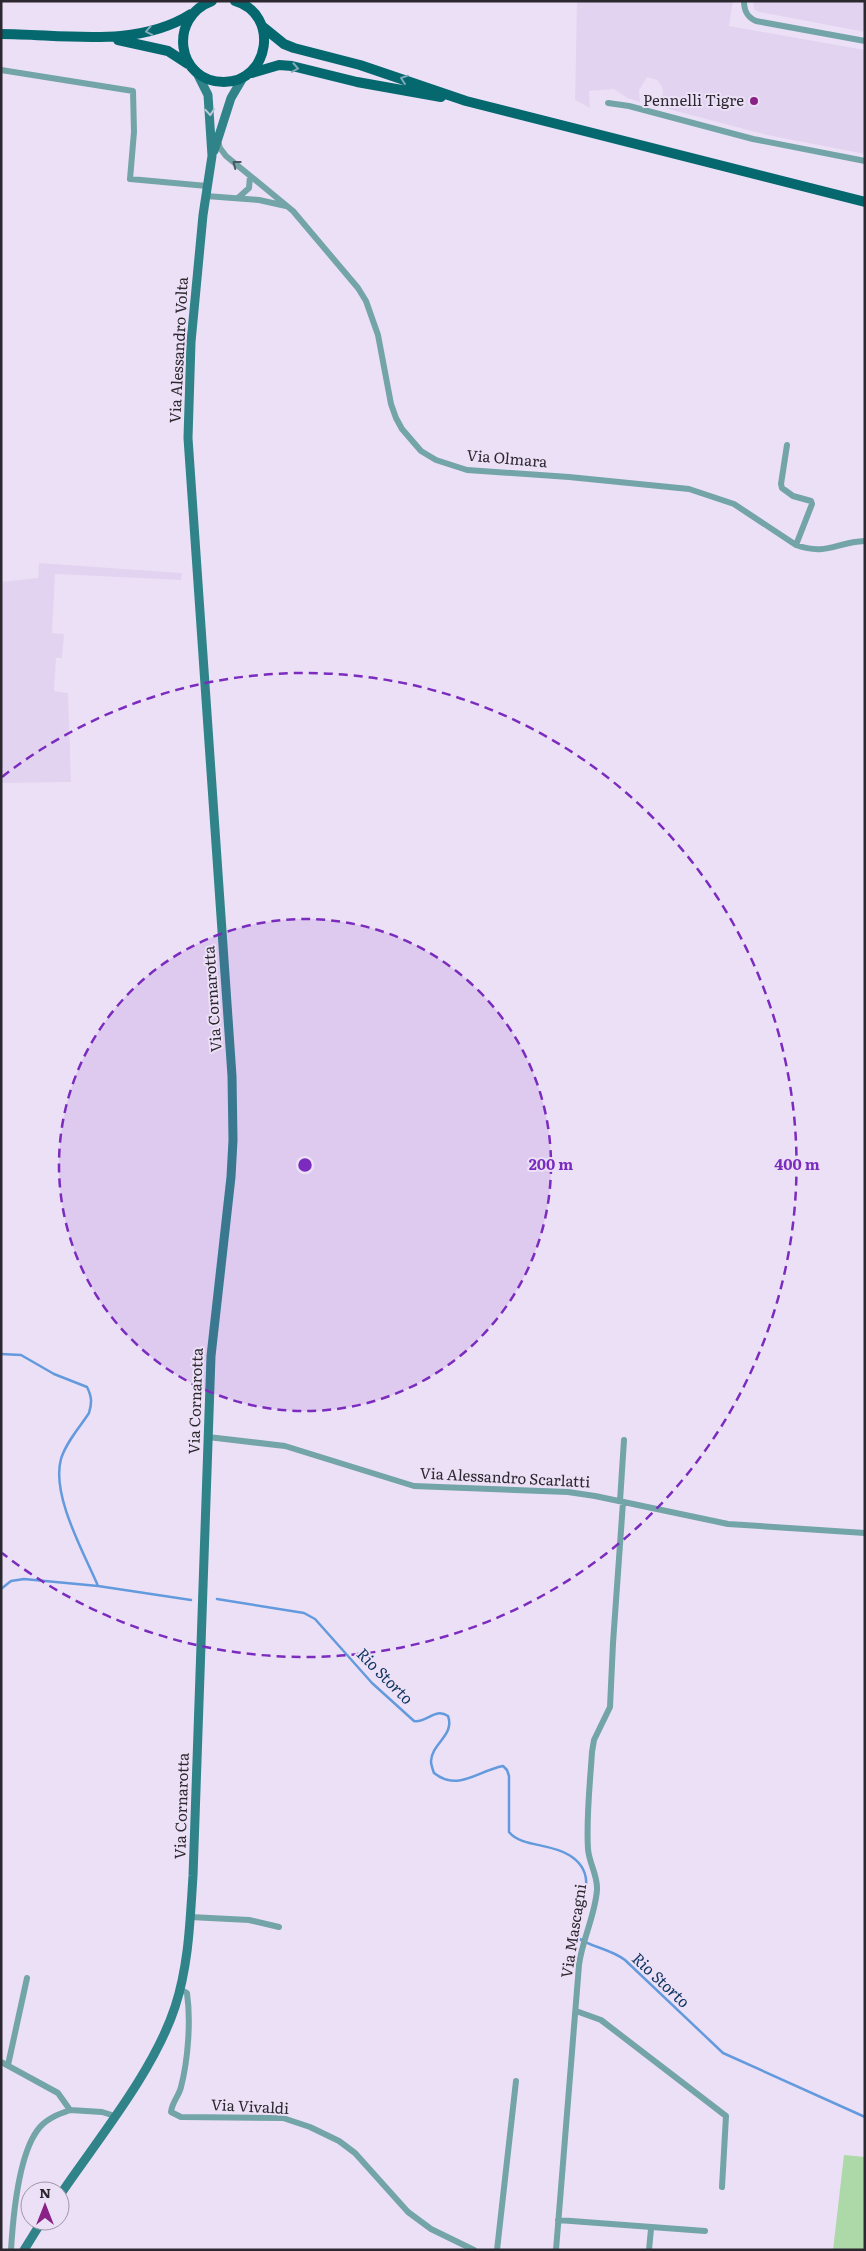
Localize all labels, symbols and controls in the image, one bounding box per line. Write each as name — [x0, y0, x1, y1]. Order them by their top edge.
one-way arrow — [144, 26, 153, 36]
one-way arrow — [290, 62, 299, 72]
one-way arrow — [400, 75, 408, 85]
place label: Pennelli Tigre — [643, 88, 744, 111]
marker: Pennelli Tigre — [748, 95, 760, 107]
one-way arrow — [205, 108, 216, 116]
one-way arrow — [233, 162, 242, 170]
street label: Via Alessandro Volta — [162, 275, 193, 424]
street label: Via Olmara — [466, 443, 549, 473]
street label: Via Cornarotta — [196, 944, 227, 1053]
text: 200 m — [529, 1152, 573, 1175]
text: 400 m — [774, 1152, 820, 1175]
centre of rings — [296, 1156, 314, 1174]
street label: Via Cornarotta — [181, 1346, 208, 1455]
street label: Via Alessandro Scarlatti — [419, 1461, 591, 1492]
water label: Rio Storto — [352, 1641, 420, 1709]
street label: Via Cornarotta — [167, 1751, 194, 1860]
street label: Via Mascagni — [554, 1882, 591, 1980]
water label: Rio Storto — [627, 1946, 696, 2012]
street label: Via Vivaldi — [210, 2092, 290, 2119]
north arrow — [20, 2181, 70, 2231]
text: N — [39, 2182, 51, 2202]

